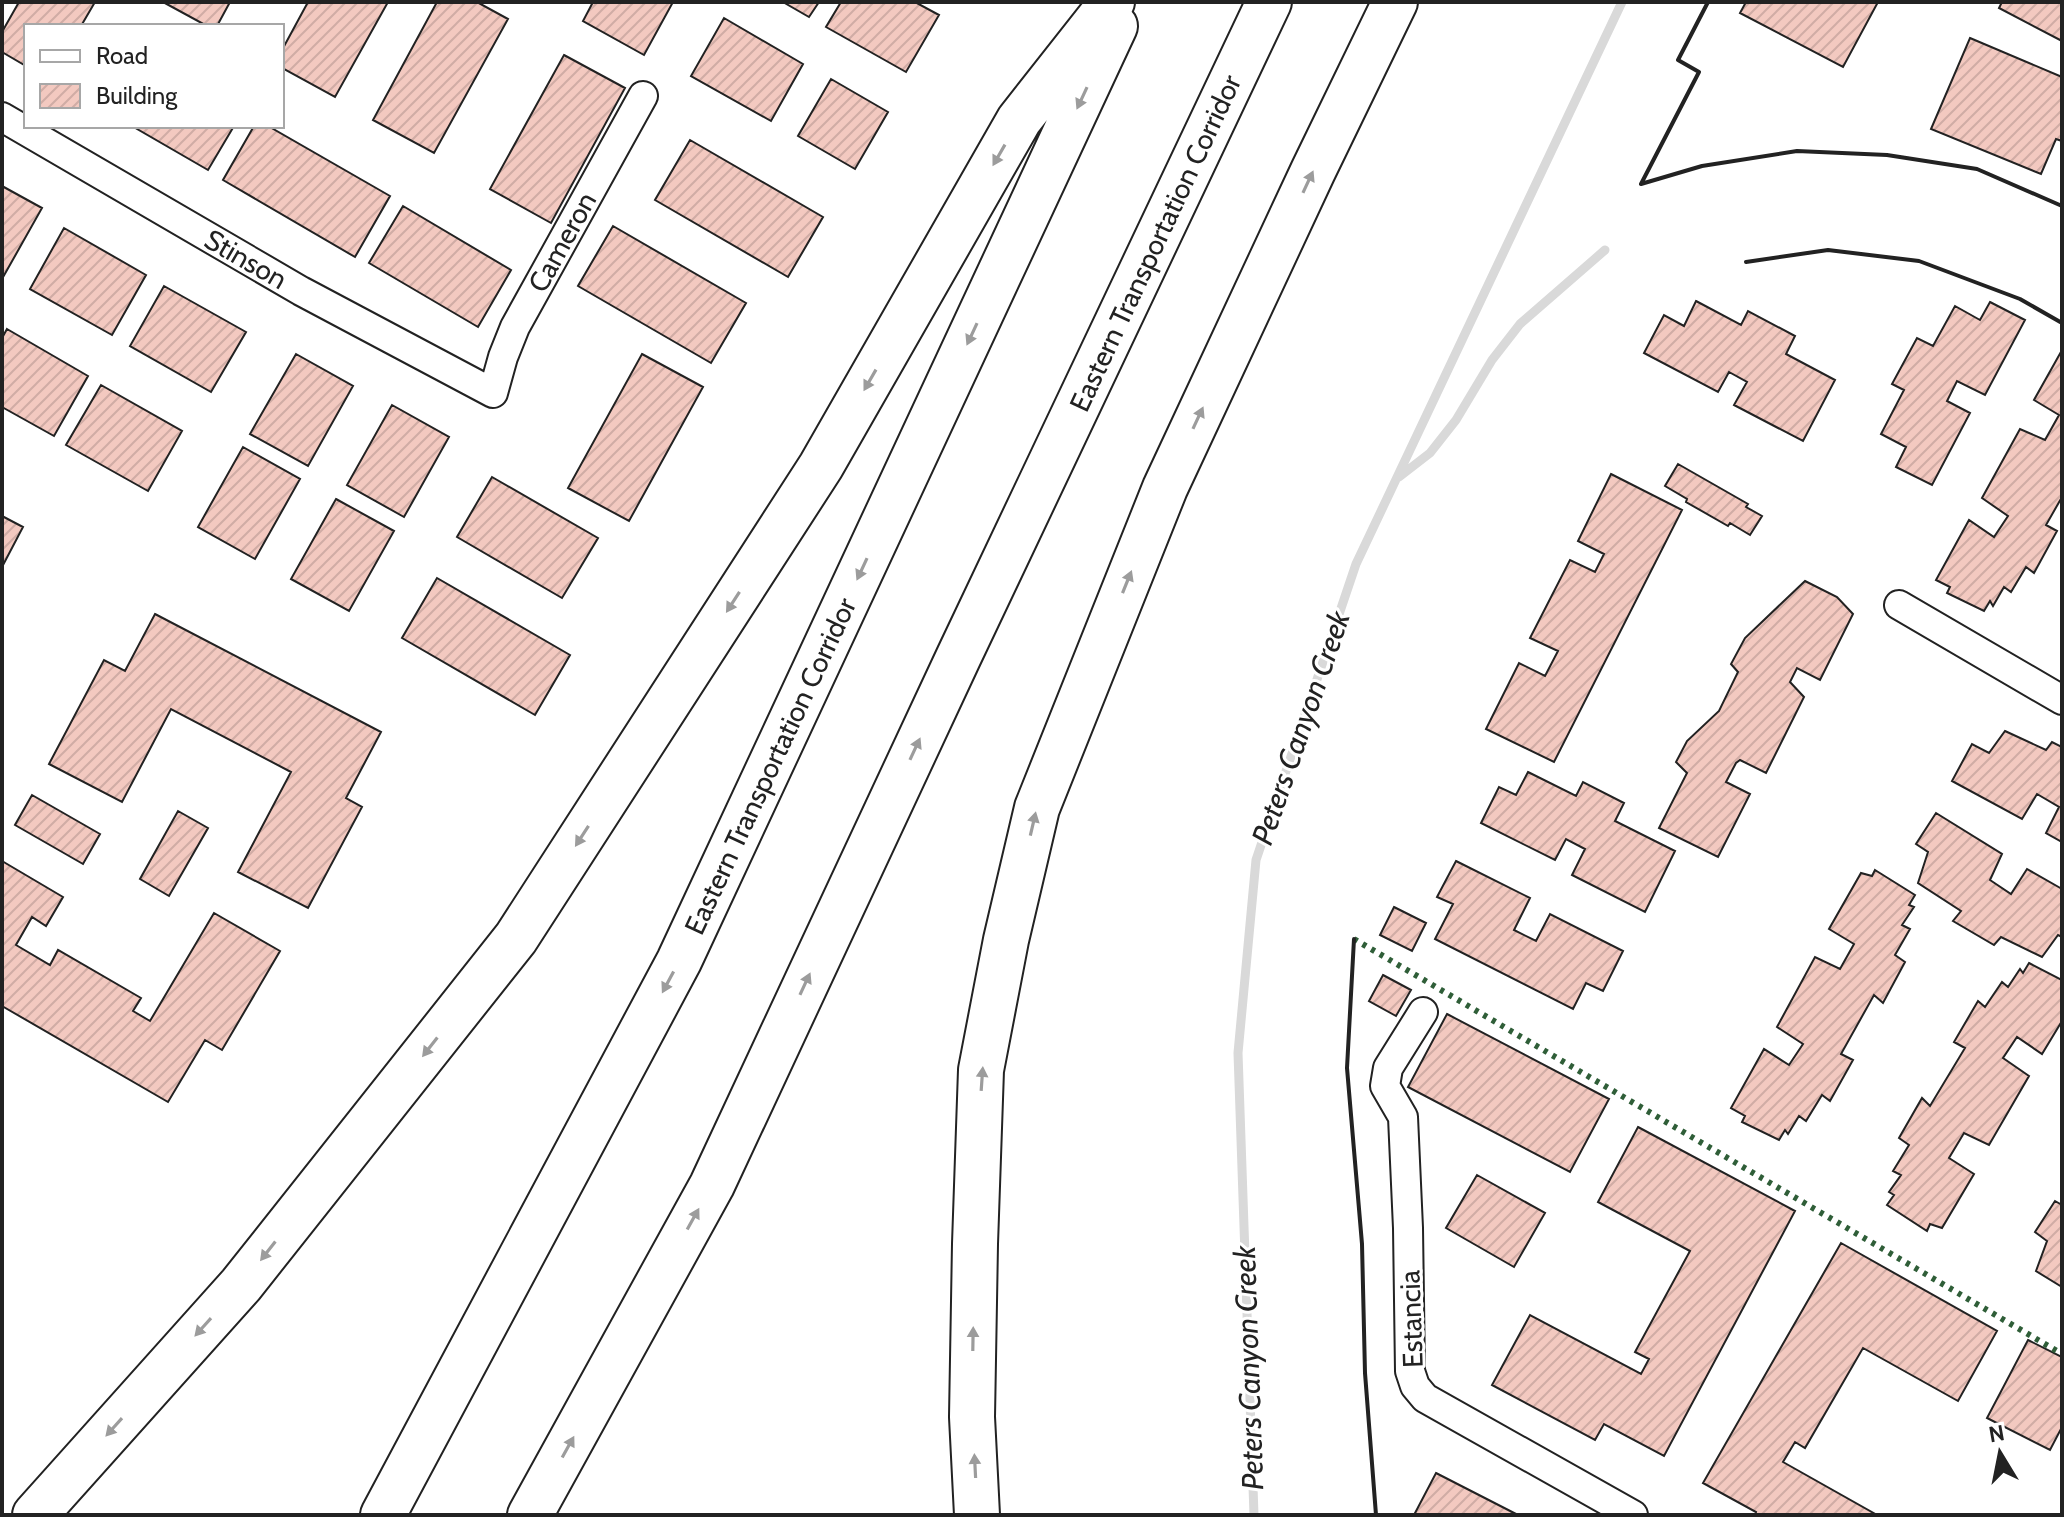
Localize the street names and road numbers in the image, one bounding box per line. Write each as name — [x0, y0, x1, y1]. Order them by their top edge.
street label: Eastern Transportation Corridor — [1062, 69, 1248, 417]
street label: Cameron — [521, 186, 603, 298]
street label: Stinson — [199, 222, 293, 296]
street label: Eastern Transportation Corridor — [677, 592, 863, 940]
street label: Estancia — [1392, 1269, 1430, 1368]

